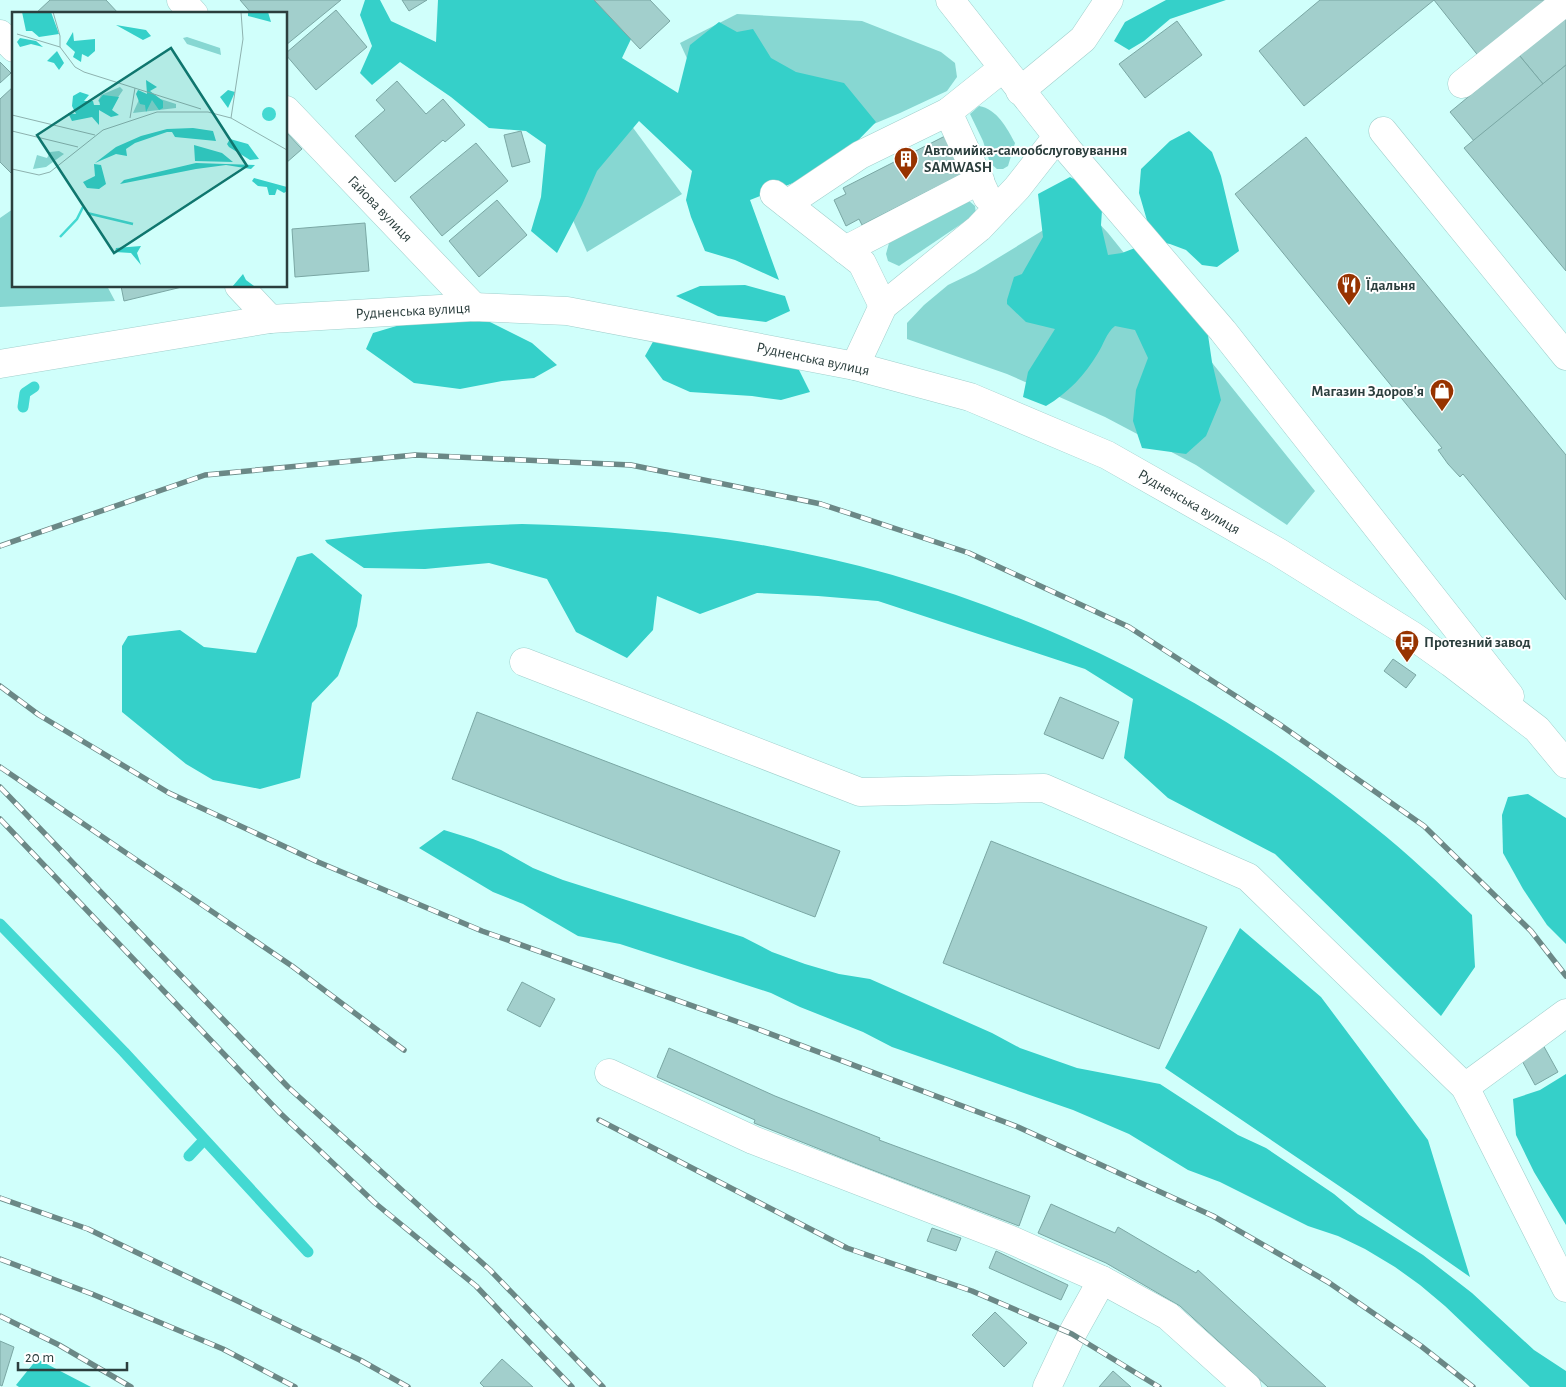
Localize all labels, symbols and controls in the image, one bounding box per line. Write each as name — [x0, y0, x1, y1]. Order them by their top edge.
inset map — [12, 12, 288, 288]
place label: Автомийка-самообслуговування SAMWASH — [924, 143, 1127, 175]
building icon: Автомийка-самообслуговування SAMWASH — [893, 146, 919, 180]
street label: Гайова вулиця — [345, 173, 415, 245]
restaurant icon: Їдальня — [1336, 272, 1362, 306]
place label: Їдальня — [1365, 277, 1416, 293]
street label: Рудненська вулиця — [355, 300, 471, 322]
street label: Рудненська вулиця — [755, 340, 871, 378]
shop icon: Магазин Здоров'я — [1429, 378, 1455, 412]
place label: Магазин Здоров'я — [1311, 384, 1424, 399]
street label: Рудненська вулиця — [1135, 467, 1243, 537]
bus stop icon: Протезний завод — [1394, 629, 1420, 663]
place label: Протезний завод — [1424, 635, 1531, 650]
scale bar — [18, 1340, 126, 1372]
text: 20 m — [25, 1350, 54, 1365]

